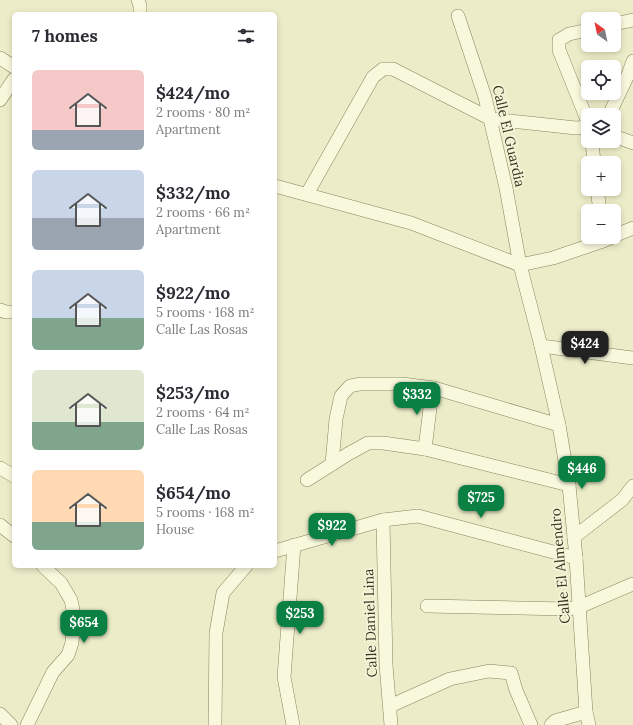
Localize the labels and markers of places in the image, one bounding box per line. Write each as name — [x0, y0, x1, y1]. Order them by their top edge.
pin: $424 — [561, 331, 609, 365]
pin: $332 — [393, 382, 441, 416]
pin: $446 — [558, 456, 606, 490]
pin: $725 — [457, 485, 505, 519]
pin: $922 — [308, 513, 356, 547]
pin: $253 — [276, 601, 324, 635]
pin: $654 — [60, 610, 108, 644]

